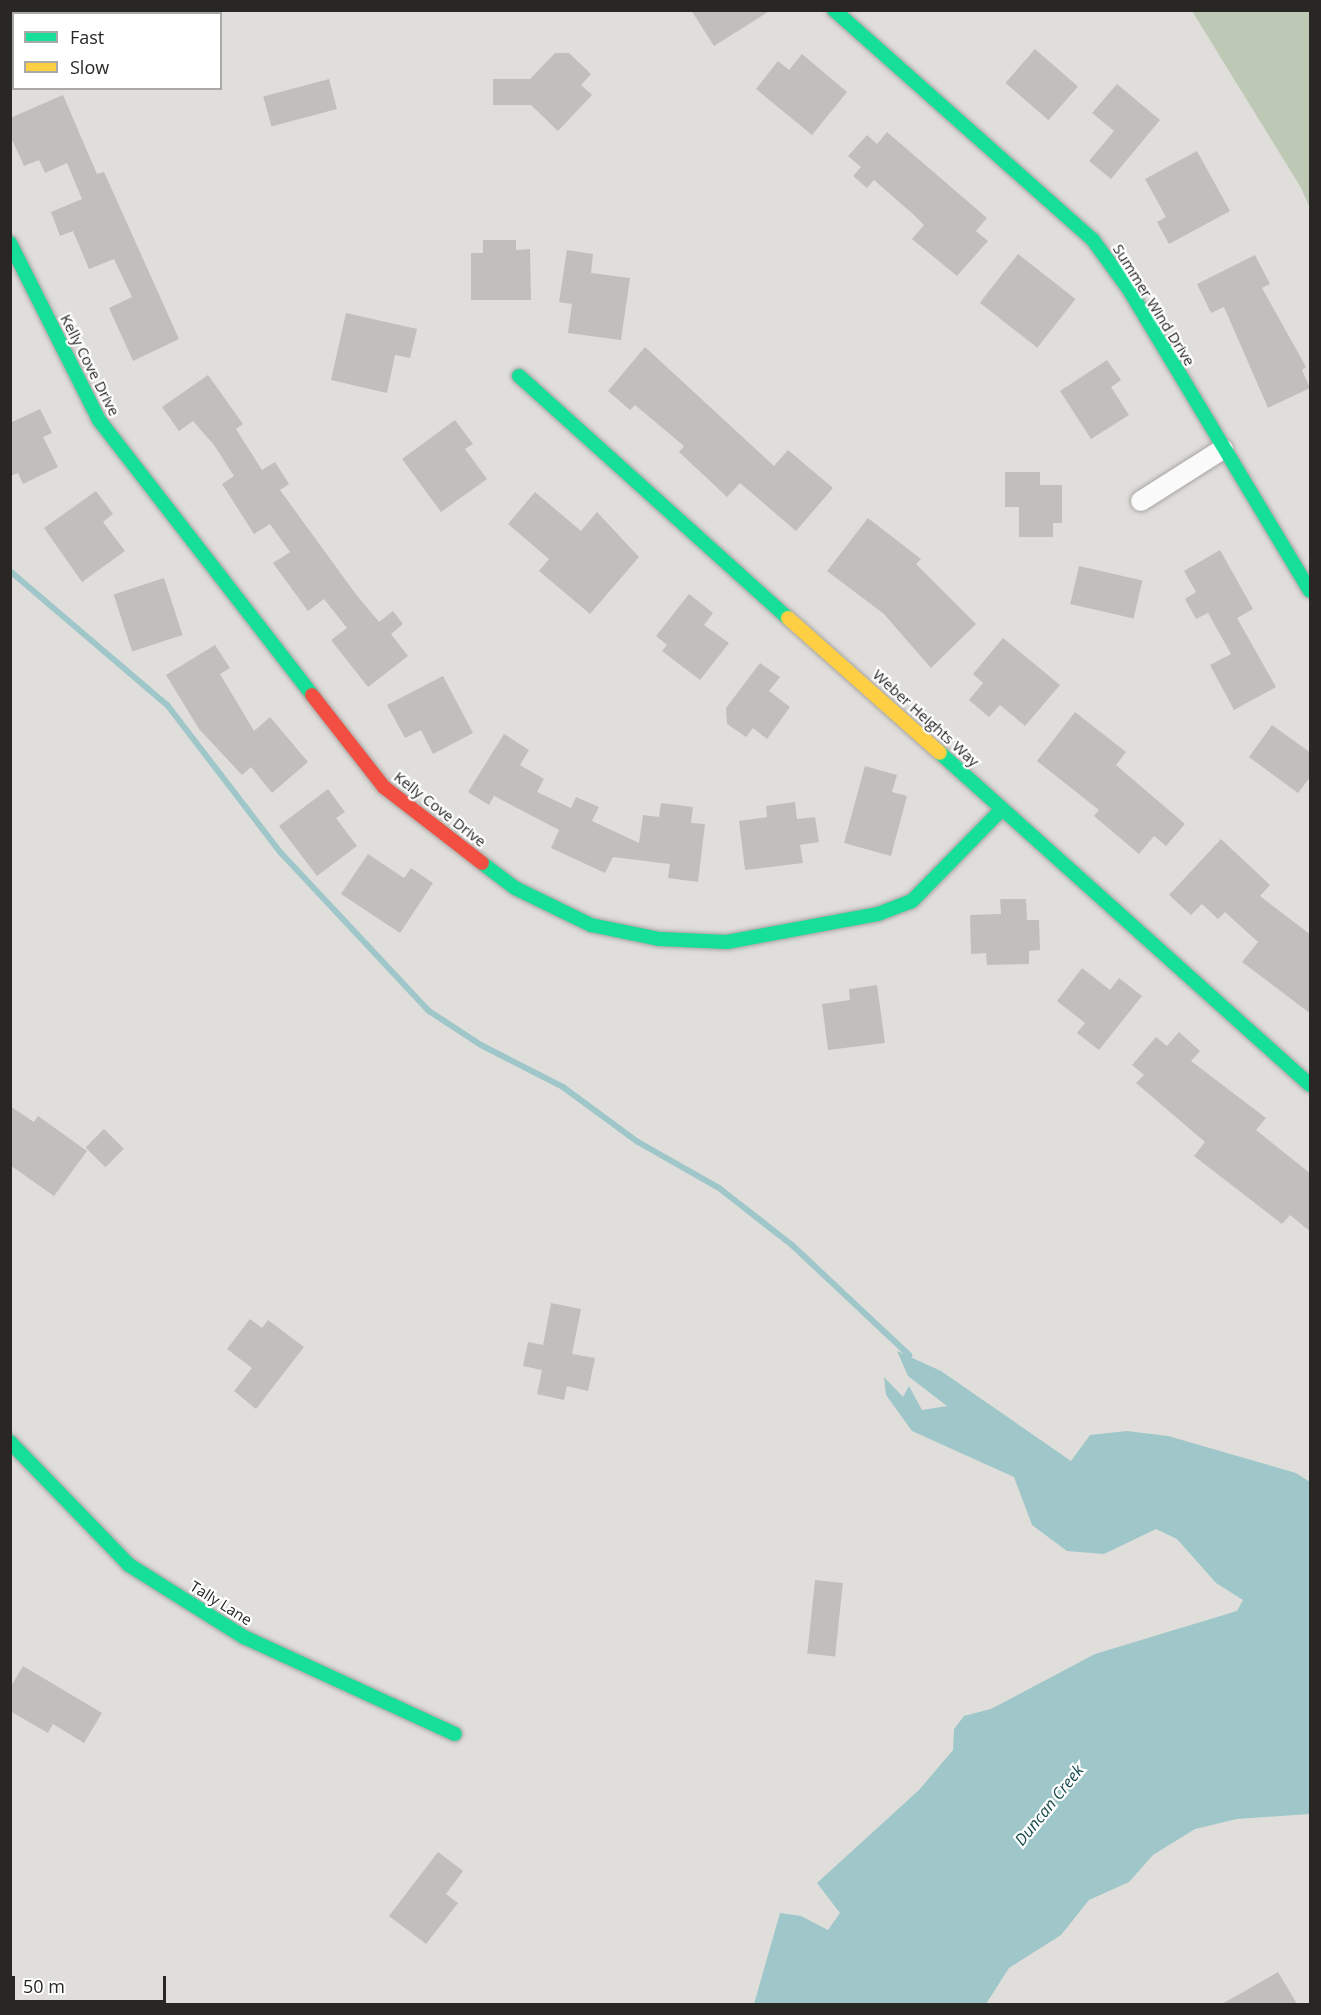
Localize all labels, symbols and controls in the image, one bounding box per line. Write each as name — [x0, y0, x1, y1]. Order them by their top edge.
legend — [12, 12, 222, 90]
text: Fast — [70, 25, 104, 49]
text: Slow — [70, 55, 109, 79]
street label: Summer Wind Drive — [1109, 241, 1199, 369]
street label: Kelly Cove Drive — [57, 311, 123, 419]
street label: Weber Heights Way — [869, 666, 983, 770]
street label: Kelly Cove Drive — [390, 768, 490, 850]
street label: Tally Lane — [187, 1577, 255, 1629]
water label: Duncan Creek — [1011, 1761, 1087, 1849]
scale bar — [15, 1964, 170, 2002]
text: 50 m — [23, 1974, 65, 1998]

